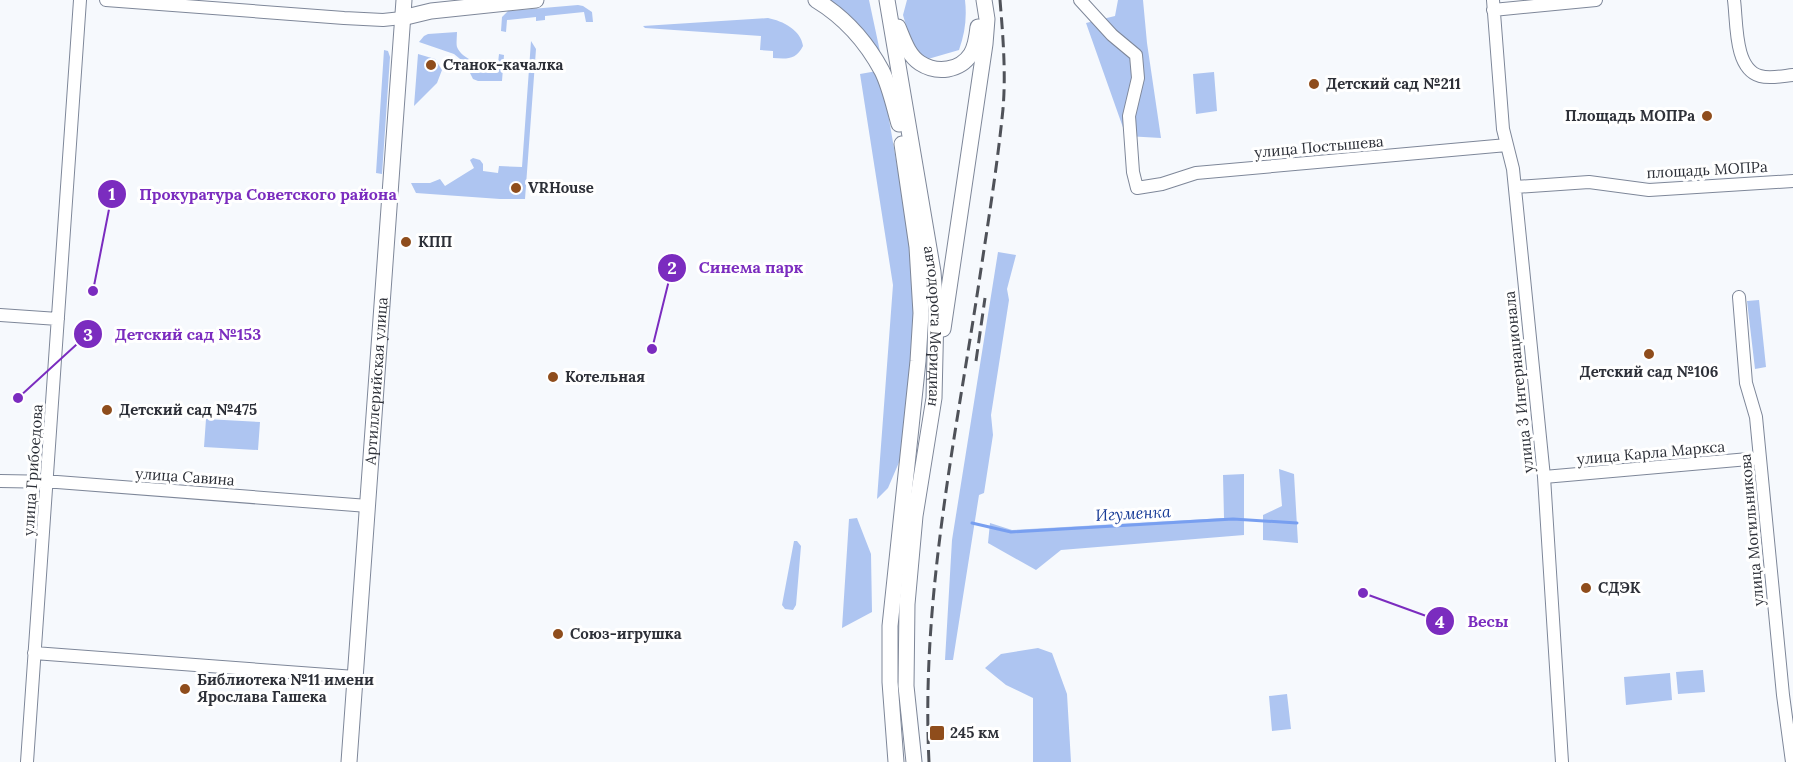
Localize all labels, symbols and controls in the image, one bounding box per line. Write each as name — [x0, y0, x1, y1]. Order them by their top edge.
place label: Станок-качалка — [443, 55, 564, 74]
marker: Станок-качалка — [424, 58, 438, 72]
place label: Детский сад №211 — [1326, 74, 1461, 93]
marker: Детский сад №211 — [1307, 77, 1321, 91]
place label: Площадь МОПРа — [1565, 106, 1695, 125]
marker: Площадь МОПРа — [1700, 109, 1714, 123]
street label: улица Постышева — [1254, 131, 1385, 162]
street label: площадь МОПРа — [1646, 157, 1768, 182]
callout: Прокуратура Советского района — [97, 177, 409, 211]
place label: VRHouse — [528, 178, 594, 197]
marker: VRHouse — [509, 181, 523, 195]
text: 1 — [108, 182, 116, 205]
text: Прокуратура Советского района — [139, 184, 397, 204]
place label: КПП — [418, 232, 453, 251]
marker: КПП — [399, 235, 413, 249]
street label: автодорога Меридиан — [920, 244, 946, 408]
callout: Синема парк — [657, 251, 815, 285]
text: 2 — [667, 256, 677, 279]
text: Синема парк — [699, 257, 804, 277]
street label: улица 3 Интернационала — [1499, 290, 1538, 474]
street label: Артиллерийская улица — [360, 296, 392, 466]
callout: Детский сад №153 — [73, 317, 273, 351]
text: 3 — [83, 323, 93, 346]
text: Детский сад №153 — [115, 324, 261, 344]
marker: Детский сад №106 — [1642, 347, 1656, 361]
place label: Детский сад №106 — [1580, 362, 1718, 381]
place label: Котельная — [565, 367, 645, 386]
marker: Котельная — [546, 370, 560, 384]
place label: Детский сад №475 — [119, 400, 257, 419]
street label: улица Грибоедова — [18, 403, 47, 536]
marker: Детский сад №475 — [100, 403, 114, 417]
street label: улица Карла Маркса — [1576, 437, 1726, 468]
street label: улица Могильникова — [1735, 453, 1768, 607]
street label: улица Савина — [135, 464, 236, 489]
water label: Игуменка — [1095, 501, 1171, 525]
place label: СДЭК — [1598, 578, 1641, 597]
marker: СДЭК — [1579, 581, 1593, 595]
callout: Весы — [1425, 604, 1521, 638]
text: 4 — [1435, 610, 1445, 633]
text: Весы — [1467, 611, 1509, 631]
place label: Союз-игрушка — [570, 624, 682, 643]
marker: Союз-игрушка — [551, 627, 565, 641]
place label: Библиотека №11 имени Ярослава Гашека — [197, 670, 374, 706]
marker: Библиотека №11 имени Ярослава Гашека — [178, 682, 192, 696]
place label: 245 км — [950, 723, 999, 742]
marker: 245 км — [928, 724, 946, 742]

